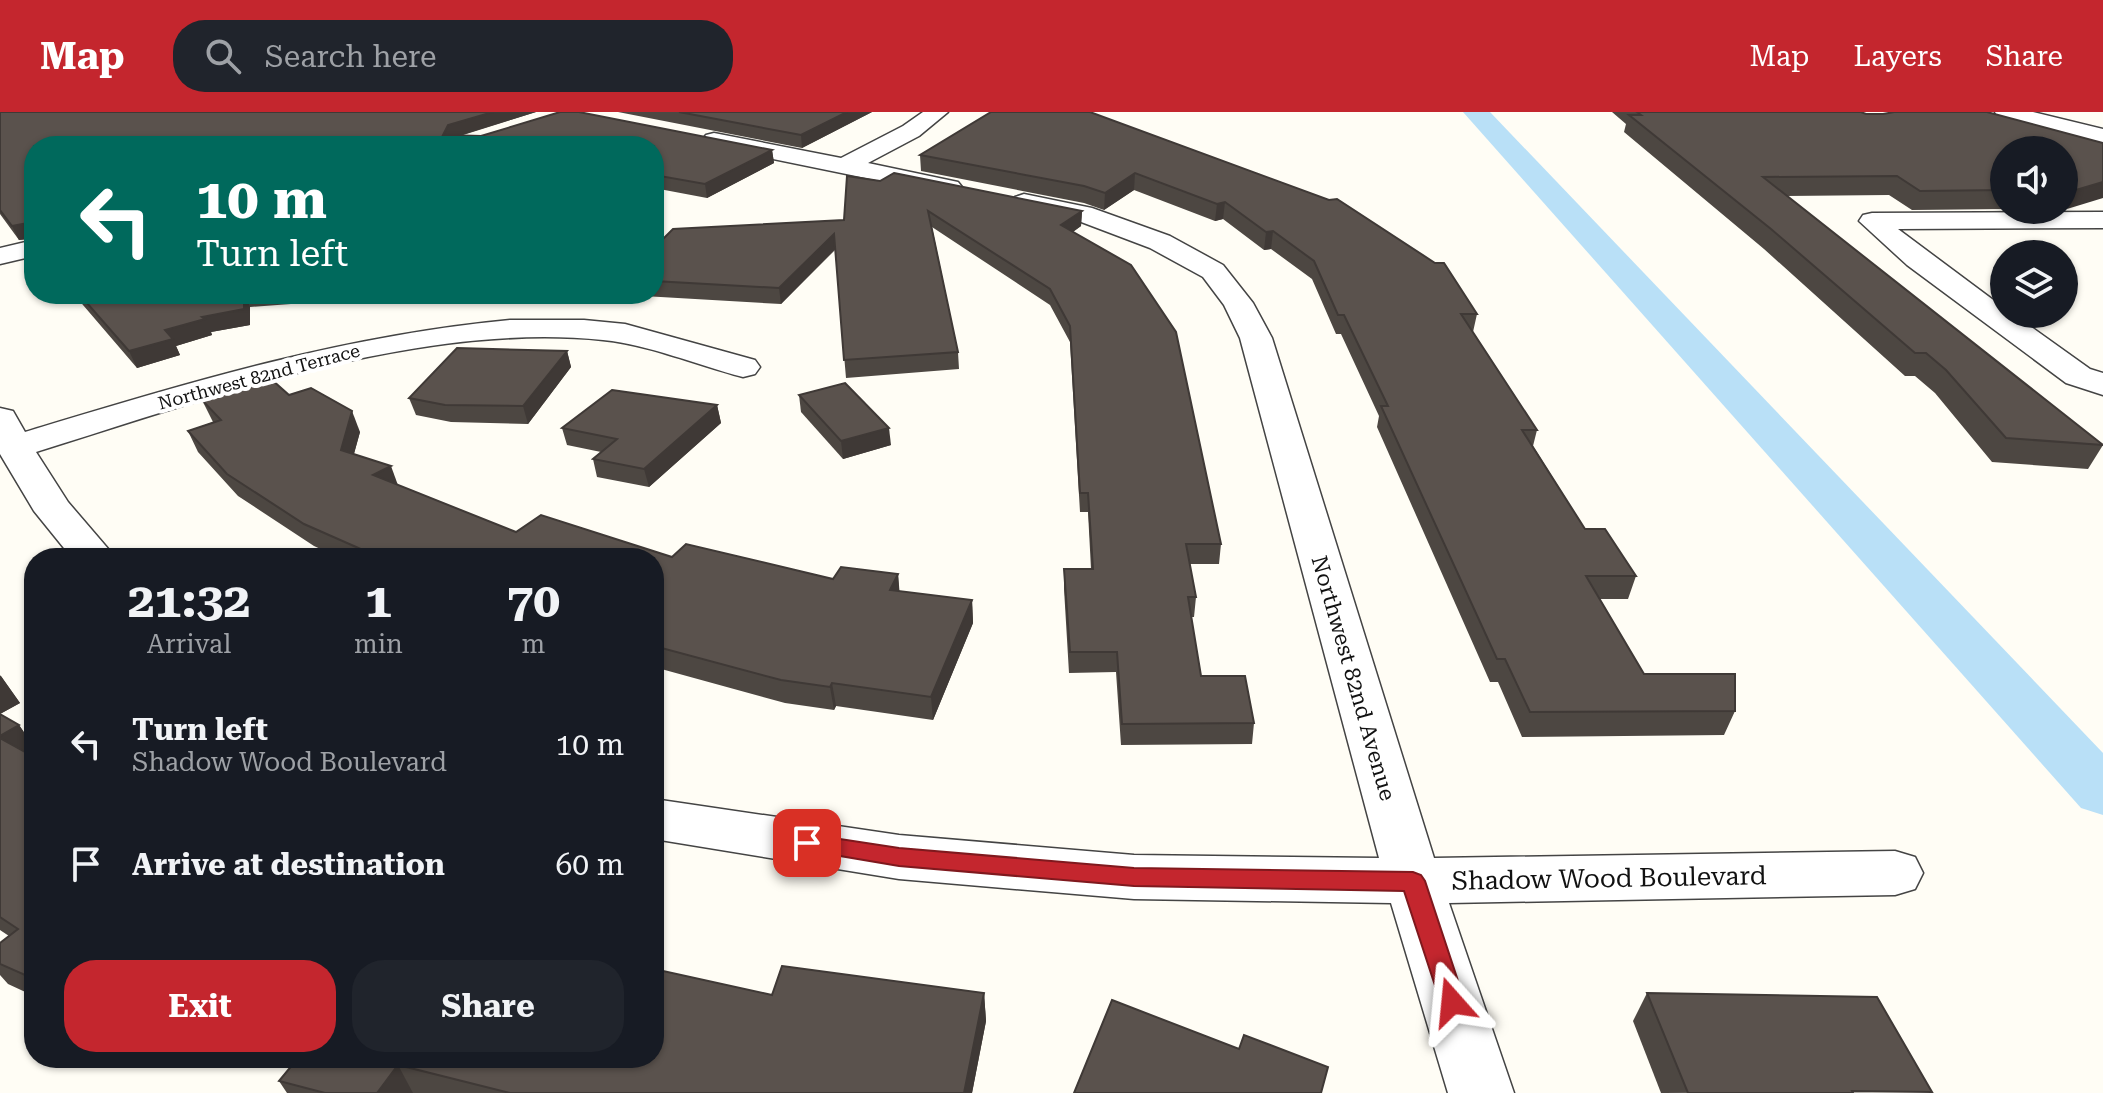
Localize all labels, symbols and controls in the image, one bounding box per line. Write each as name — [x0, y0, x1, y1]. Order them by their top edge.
search box — [173, 20, 733, 92]
text: Map — [40, 34, 125, 78]
icon: search — [201, 34, 245, 78]
text: Search here — [265, 39, 437, 74]
text: Map — [1750, 40, 1809, 73]
text: Layers — [1853, 40, 1942, 73]
text: Share — [1986, 40, 2063, 73]
map controls — [1990, 136, 2078, 328]
button: sound — [1990, 136, 2078, 224]
text: 10 m — [196, 166, 327, 232]
icon: left — [64, 168, 168, 272]
text: Turn left — [196, 233, 348, 275]
button: layers — [1990, 240, 2078, 328]
street label: Northwest 82nd Terrace — [156, 339, 362, 414]
street label: Northwest 82nd Avenue — [1307, 553, 1401, 804]
text: 21:32 — [128, 573, 250, 629]
text: 1 — [365, 573, 392, 629]
text: 70 — [506, 573, 560, 629]
text: Arrival — [147, 629, 231, 659]
text: min — [354, 629, 403, 659]
text: m — [522, 629, 545, 659]
text: Turn left — [132, 712, 268, 747]
icon: left — [64, 722, 108, 766]
text: 10 m — [555, 727, 624, 762]
text: Shadow Wood Boulevard — [132, 747, 447, 777]
pin — [773, 809, 841, 877]
icon: arrive — [785, 821, 829, 865]
icon: arrive — [64, 842, 108, 886]
text: Arrive at destination — [132, 847, 445, 882]
text: 60 m — [555, 847, 624, 882]
street label: Shadow Wood Boulevard — [1451, 860, 1767, 896]
button: Exit — [64, 960, 336, 1052]
button: Share — [352, 960, 624, 1052]
position arrow — [1410, 960, 1494, 1044]

